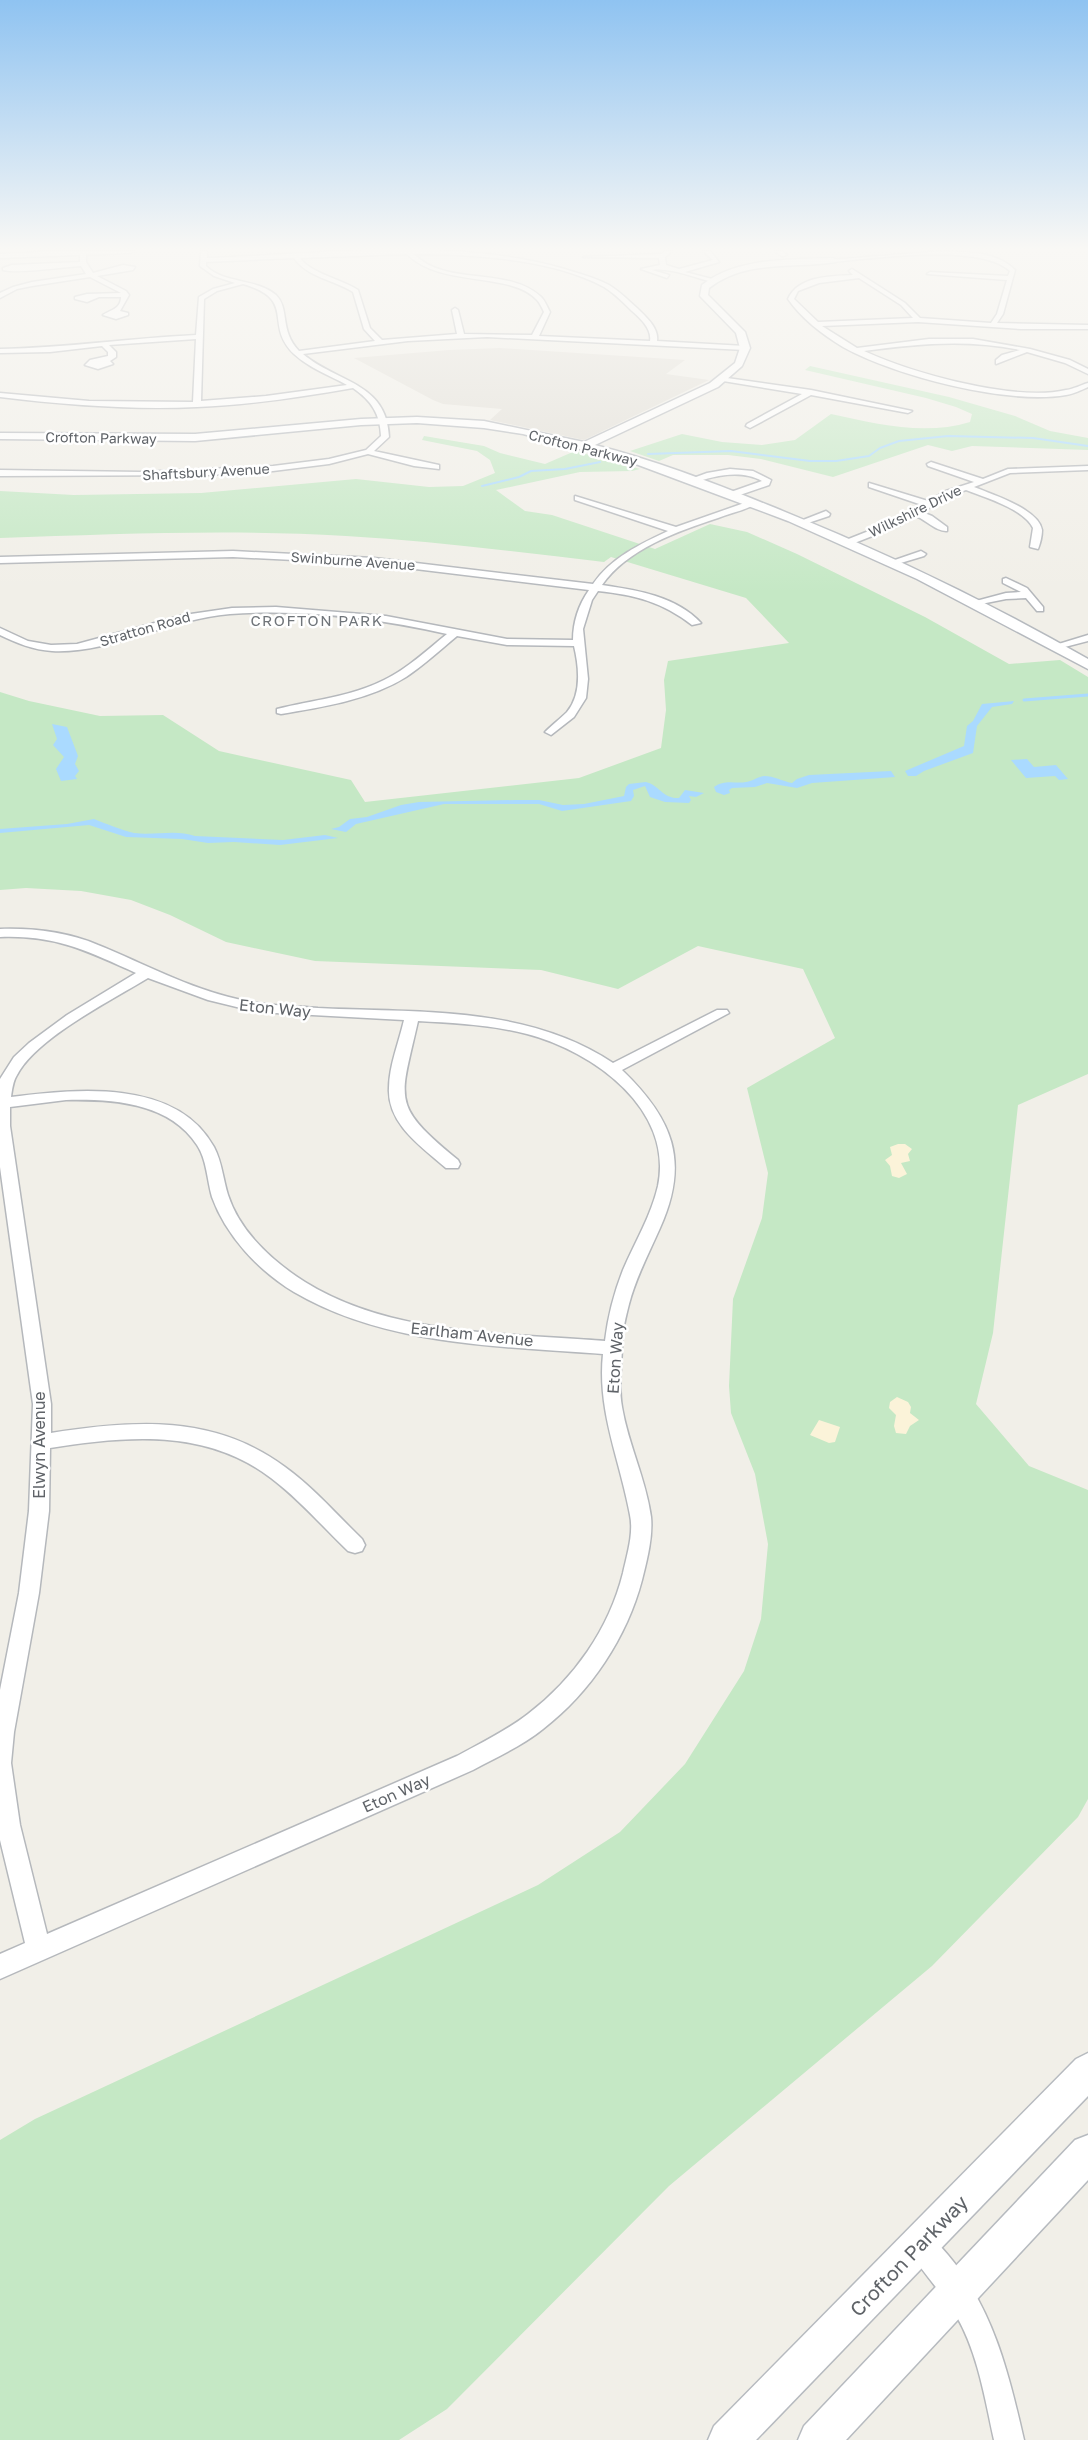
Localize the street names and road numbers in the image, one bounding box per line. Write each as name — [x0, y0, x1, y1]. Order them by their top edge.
street label: Crofton Parkway — [527, 426, 639, 469]
street label: Crofton Parkway — [45, 428, 157, 447]
street label: Shaftsbury Avenue — [142, 460, 270, 483]
street label: Wilkshire Drive — [866, 481, 964, 540]
street label: Swinburne Avenue — [290, 548, 416, 573]
street label: Stratton Road — [98, 607, 192, 650]
street label: Eton Way — [238, 994, 312, 1022]
street label: Earlham Avenue — [410, 1318, 534, 1350]
street label: Eton Way — [603, 1321, 627, 1395]
street label: Elwyn Avenue — [29, 1391, 49, 1499]
street label: Eton Way — [359, 1769, 433, 1817]
street label: Crofton Parkway — [844, 2190, 972, 2321]

